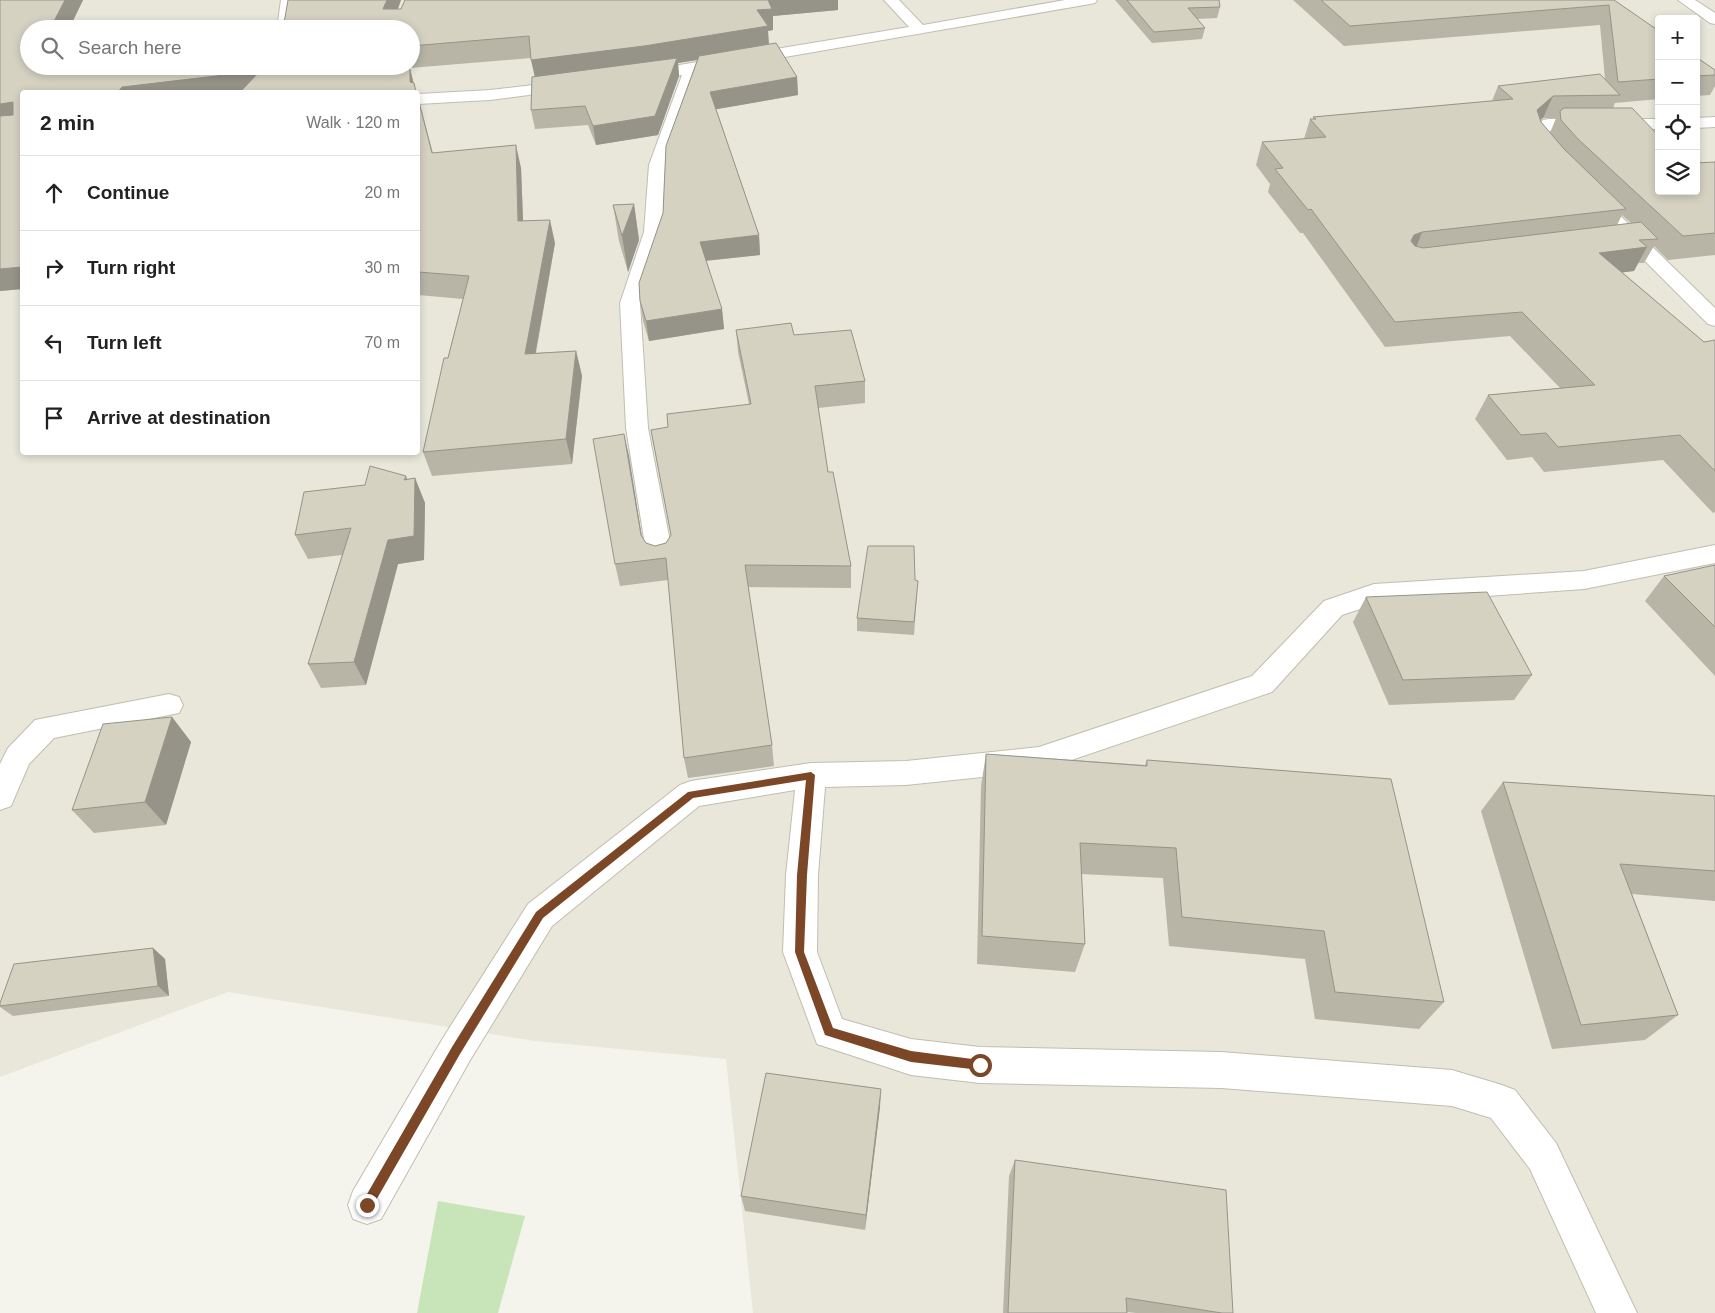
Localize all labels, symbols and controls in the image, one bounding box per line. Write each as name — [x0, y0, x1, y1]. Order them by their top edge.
map controls — [1655, 15, 1700, 195]
button: + — [1655, 15, 1700, 60]
search box — [20, 20, 420, 75]
icon: search — [38, 34, 66, 62]
text: Search here — [78, 37, 182, 58]
button: − — [1655, 60, 1700, 105]
button: locate — [1655, 105, 1700, 150]
text: 2 min — [40, 111, 95, 134]
text: Walk · 120 m — [306, 114, 400, 131]
button: layers — [1655, 150, 1700, 195]
icon: ahead — [40, 179, 68, 207]
text: Continue — [87, 182, 169, 203]
text: 20 m — [364, 184, 400, 201]
icon: right — [40, 254, 68, 282]
text: Turn right — [87, 257, 175, 278]
text: 30 m — [364, 259, 400, 276]
icon: left — [40, 329, 68, 357]
text: Turn left — [87, 332, 162, 353]
text: 70 m — [364, 334, 400, 351]
icon: arrive — [40, 404, 68, 432]
text: Arrive at destination — [87, 407, 271, 428]
route start — [969, 1054, 992, 1077]
route end — [356, 1194, 379, 1217]

